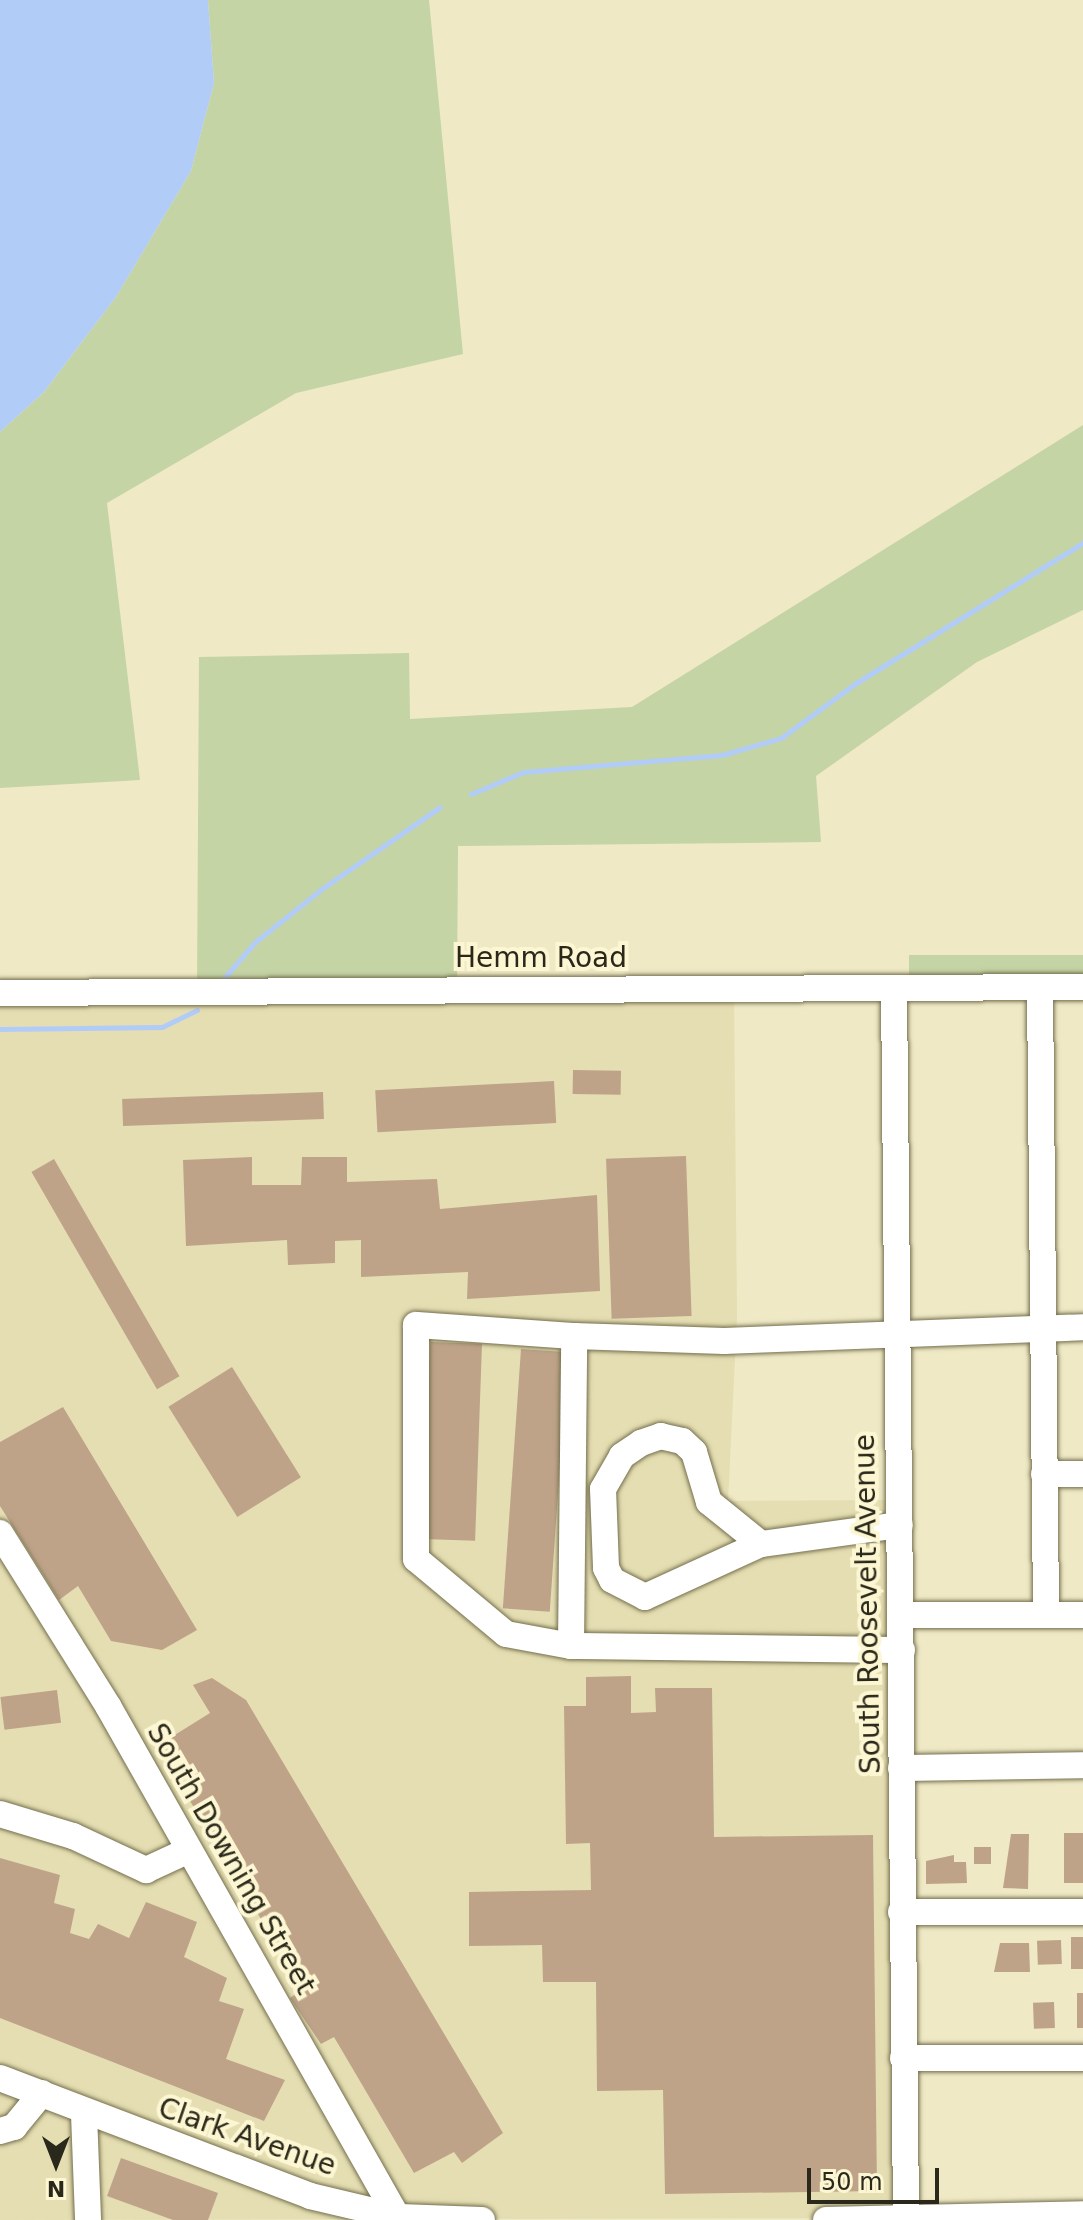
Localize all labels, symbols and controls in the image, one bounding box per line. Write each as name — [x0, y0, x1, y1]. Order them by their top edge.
street label: Hemm Road — [455, 941, 627, 975]
street label: South Roosevelt Avenue — [848, 1434, 888, 1774]
street label: South Downing Street — [140, 1718, 322, 2000]
street label: Clark Avenue — [154, 2091, 340, 2183]
north arrow — [16, 2124, 96, 2204]
scale bar — [811, 2152, 943, 2202]
text: 50 m — [821, 2168, 883, 2196]
text: N — [47, 2176, 65, 2201]

